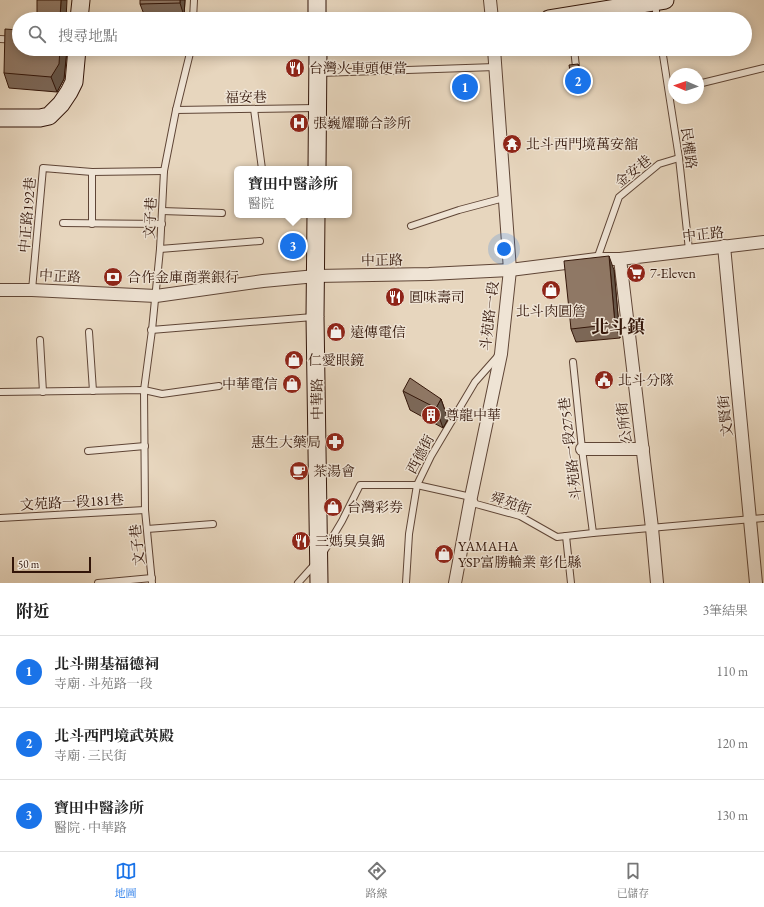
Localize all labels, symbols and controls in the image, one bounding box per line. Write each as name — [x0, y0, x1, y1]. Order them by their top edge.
search box — [12, 12, 752, 56]
icon: search — [26, 23, 48, 45]
text: 搜尋地點 — [58, 26, 118, 45]
restaurant icon: 台灣火車頭便當 — [284, 57, 306, 79]
place label: 台灣火車頭便當 — [309, 59, 407, 77]
pin: 2 — [565, 66, 591, 96]
north arrow — [668, 68, 704, 104]
pin: 1 — [452, 72, 478, 102]
street label: 福安巷 — [225, 88, 267, 106]
hospital icon: 張巍耀聯合診所 — [288, 112, 310, 134]
place label: 張巍耀聯合診所 — [313, 114, 411, 132]
street label: 民權路 — [677, 126, 701, 170]
temple icon: 北斗西門境萬安舘 — [501, 133, 523, 155]
place label: 北斗西門境萬安舘 — [526, 135, 638, 153]
street label: 金安巷 — [611, 151, 655, 191]
popup — [234, 166, 352, 218]
text: 寶田中醫診所 — [248, 174, 338, 193]
street label: 中正路192巷 — [15, 176, 39, 254]
text: 醫院 — [248, 195, 274, 212]
street label: 文子巷 — [140, 197, 160, 239]
street label: 中正路 — [681, 223, 725, 245]
pin: 3 — [280, 231, 306, 261]
your location — [494, 239, 514, 259]
street label: 中正路 — [361, 251, 403, 269]
supermarket icon: 7-Eleven — [625, 262, 647, 284]
place label: 7-Eleven — [650, 264, 697, 282]
street label: 中正路 — [39, 266, 81, 286]
bank icon: 合作金庫商業銀行 — [102, 266, 124, 288]
place label: 合作金庫商業銀行 — [127, 268, 239, 286]
shop icon: 北斗肉圓詹 — [540, 279, 562, 301]
street label: 斗苑路一段 — [476, 280, 502, 352]
restaurant icon: 圓味壽司 — [384, 286, 406, 308]
place label: 圓味壽司 — [409, 288, 465, 306]
place label: 北斗肉圓詹 — [516, 302, 586, 320]
district label: 北斗鎮 — [591, 315, 645, 338]
shop icon: 遠傳電信 — [325, 321, 347, 343]
place label: 遠傳電信 — [350, 323, 406, 341]
shop icon: 仁愛眼鏡 — [283, 349, 305, 371]
place label: 仁愛眼鏡 — [308, 351, 364, 369]
public building icon: 北斗分隊 — [593, 369, 615, 391]
place label: 北斗分隊 — [618, 371, 674, 389]
shop icon: 中華電信 — [281, 373, 303, 395]
place label: 中華電信 — [222, 375, 278, 393]
street label: 中華路 — [308, 378, 326, 420]
street label: 文賢街 — [714, 394, 736, 438]
street label: 斗苑路一段275巷 — [555, 396, 585, 502]
street label: 公所街 — [613, 401, 635, 445]
building icon: 尊龍中華 — [420, 404, 442, 426]
place label: 尊龍中華 — [445, 406, 501, 424]
pharmacy icon: 惠生大藥局 — [324, 431, 346, 453]
street label: 西德街 — [402, 431, 438, 477]
place label: 惠生大藥局 — [251, 433, 321, 451]
cafe icon: 茶湯會 — [288, 460, 310, 482]
place label: 茶湯會 — [313, 462, 355, 480]
street label: 舜苑街 — [488, 487, 534, 519]
street label: 文苑路一段181巷 — [20, 490, 124, 514]
shop icon: 台灣彩券 — [322, 496, 344, 518]
place label: 台灣彩券 — [347, 498, 403, 516]
street label: 文子巷 — [126, 523, 148, 567]
restaurant icon: 三媽臭臭鍋 — [290, 530, 312, 552]
place label: 三媽臭臭鍋 — [315, 532, 385, 550]
place label: YAMAHA YSP富勝輪業 彰化縣 — [458, 537, 581, 571]
shop icon: YAMAHA YSP富勝輪業 彰化縣 — [433, 543, 455, 565]
scale bar — [12, 555, 91, 574]
text: 50 m — [18, 557, 39, 571]
text: 附近 — [16, 600, 50, 622]
text: 3筆結果 — [703, 602, 748, 619]
text: 北斗開基福德祠 — [54, 654, 159, 673]
text: 1 — [26, 663, 32, 680]
text: 110 m — [717, 663, 748, 680]
text: 寺廟 · 斗苑路一段 — [54, 675, 153, 692]
text: 北斗西門境武英殿 — [54, 726, 174, 745]
text: 2 — [26, 735, 32, 752]
text: 120 m — [717, 735, 748, 752]
text: 寺廟 · 三民街 — [54, 747, 127, 764]
text: 寶田中醫診所 — [54, 798, 144, 817]
text: 3 — [26, 807, 32, 824]
text: 130 m — [717, 807, 748, 824]
text: 醫院 · 中華路 — [54, 819, 127, 836]
tab: 地圖 — [115, 860, 137, 900]
tab: 路線 — [366, 860, 388, 900]
tab: 已儲存 — [617, 860, 650, 900]

